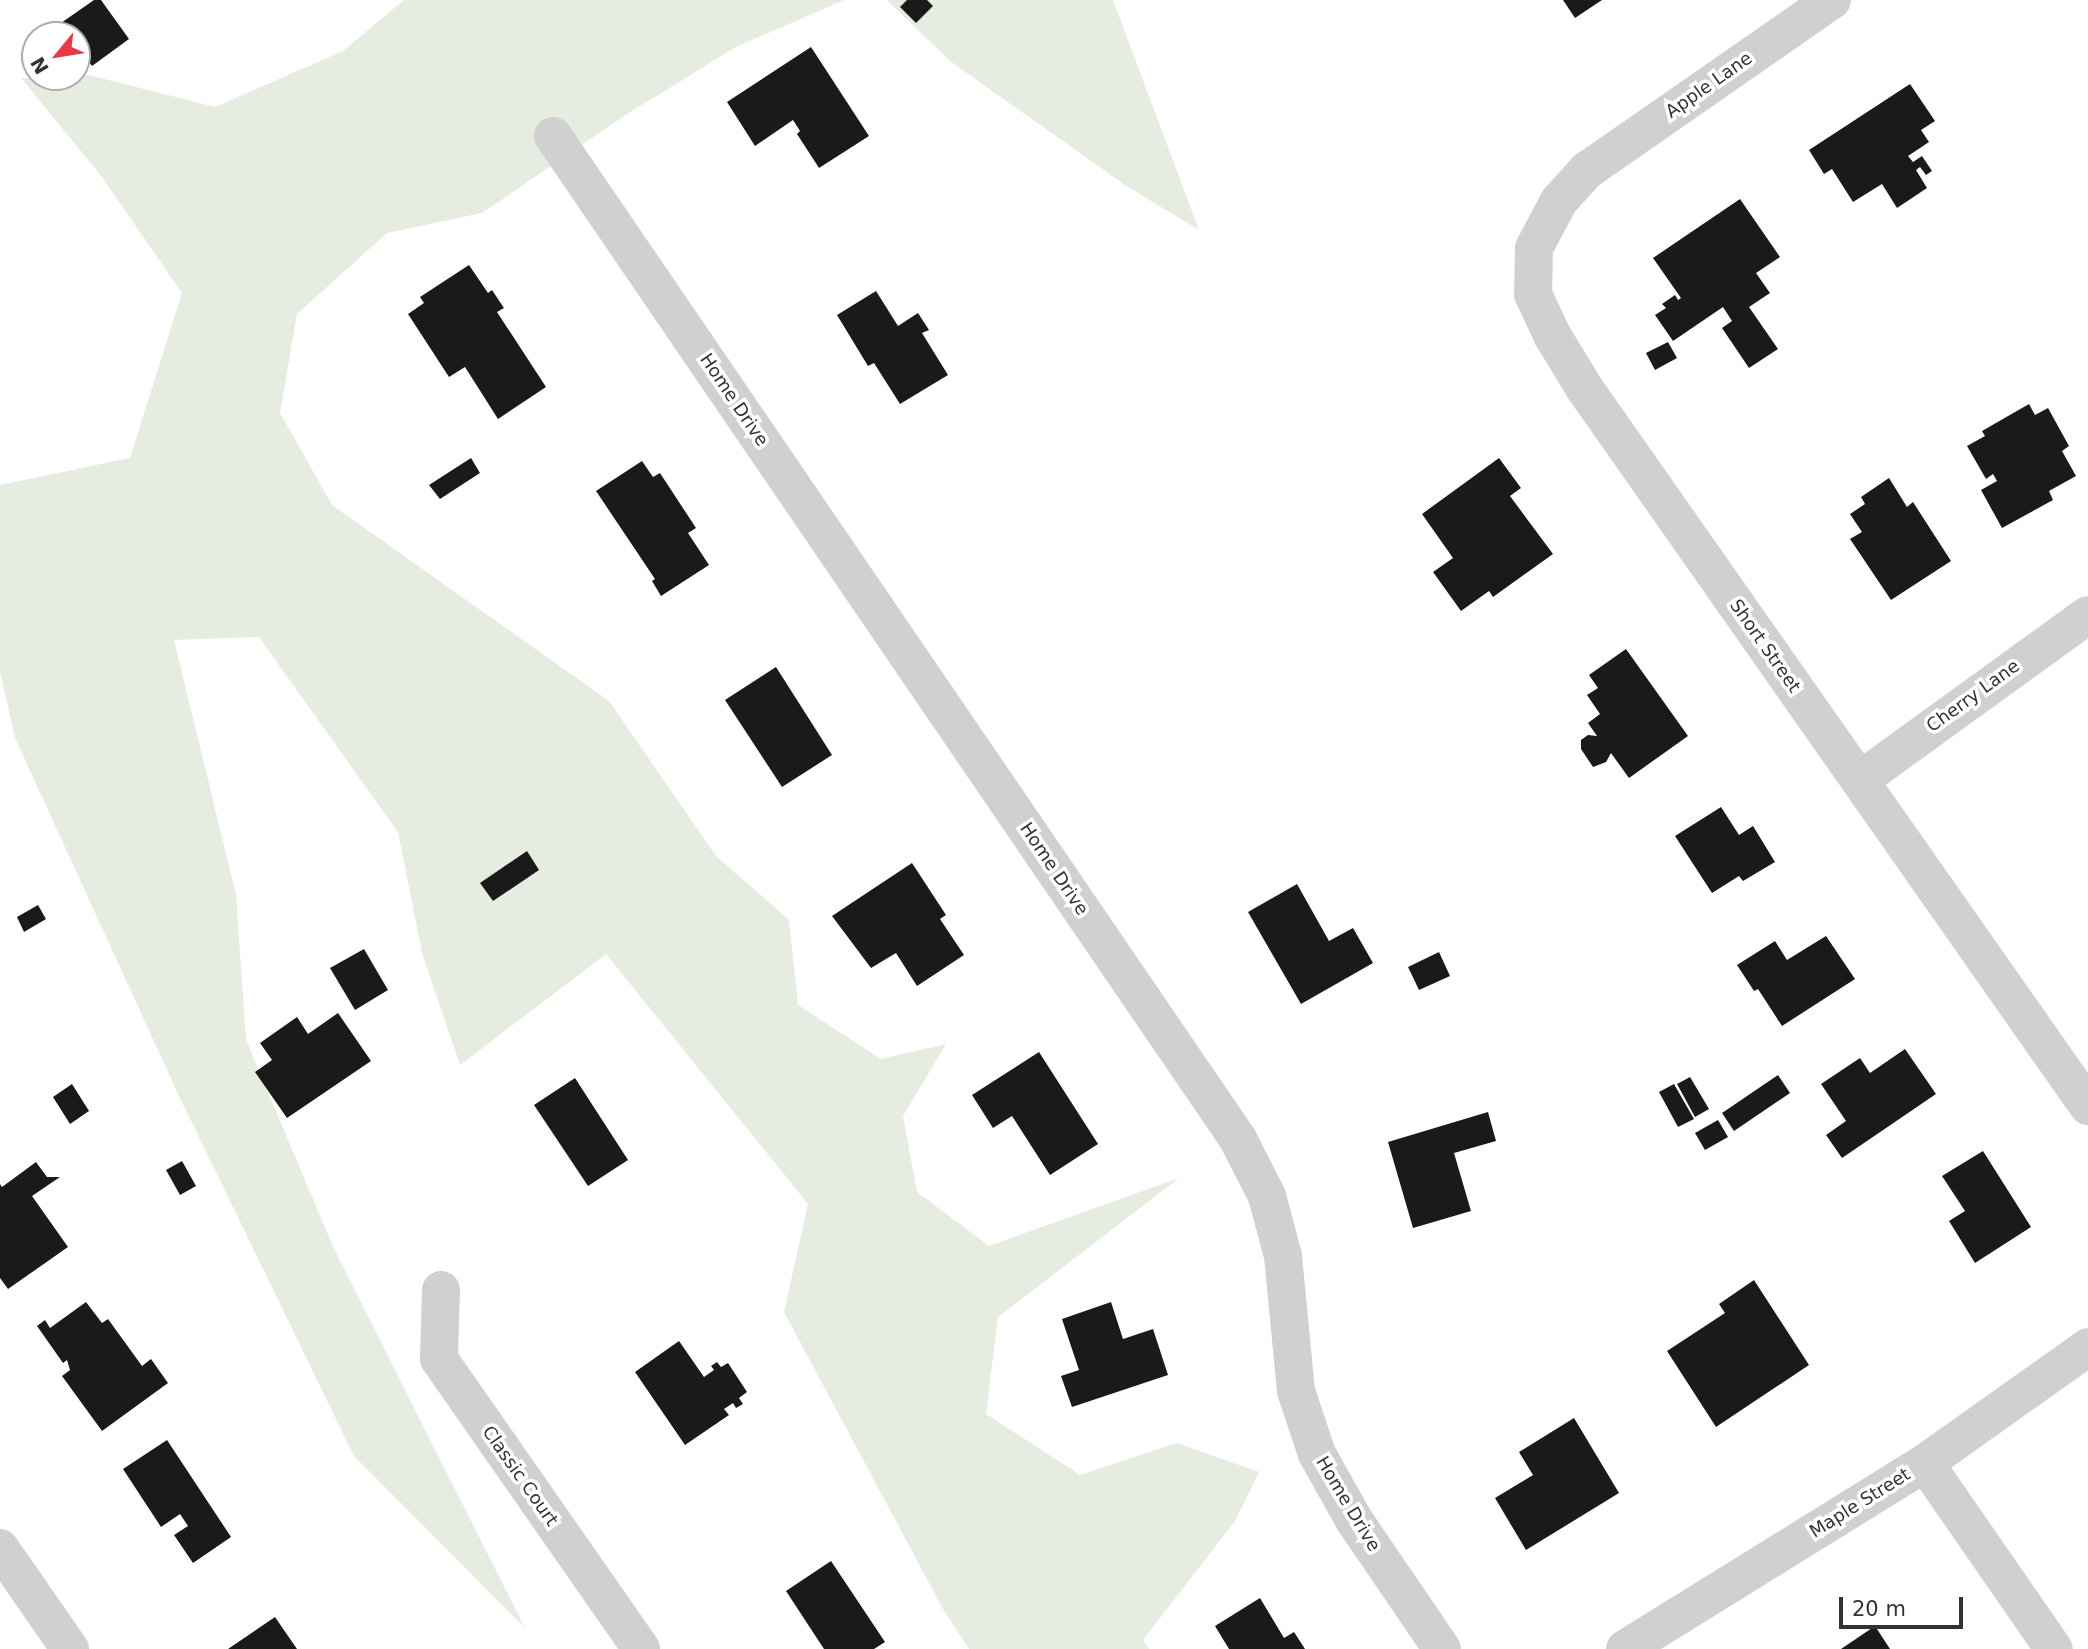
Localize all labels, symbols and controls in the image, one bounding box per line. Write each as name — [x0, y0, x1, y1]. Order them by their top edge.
north arrow — [21, 21, 91, 91]
street label: Apple Lane — [1662, 47, 1756, 123]
text: N — [26, 53, 53, 78]
street label: Home Drive — [695, 350, 773, 450]
street label: Short Street — [1725, 595, 1805, 697]
street label: Cherry Lane — [1922, 655, 2024, 737]
street label: Home Drive — [1015, 819, 1093, 919]
street label: Classic Court — [477, 1422, 563, 1530]
street label: Home Drive — [1311, 1453, 1385, 1555]
street label: Maple Street — [1806, 1464, 1914, 1542]
scale bar — [1843, 1582, 1967, 1626]
text: 20 m — [1852, 1597, 1906, 1621]

